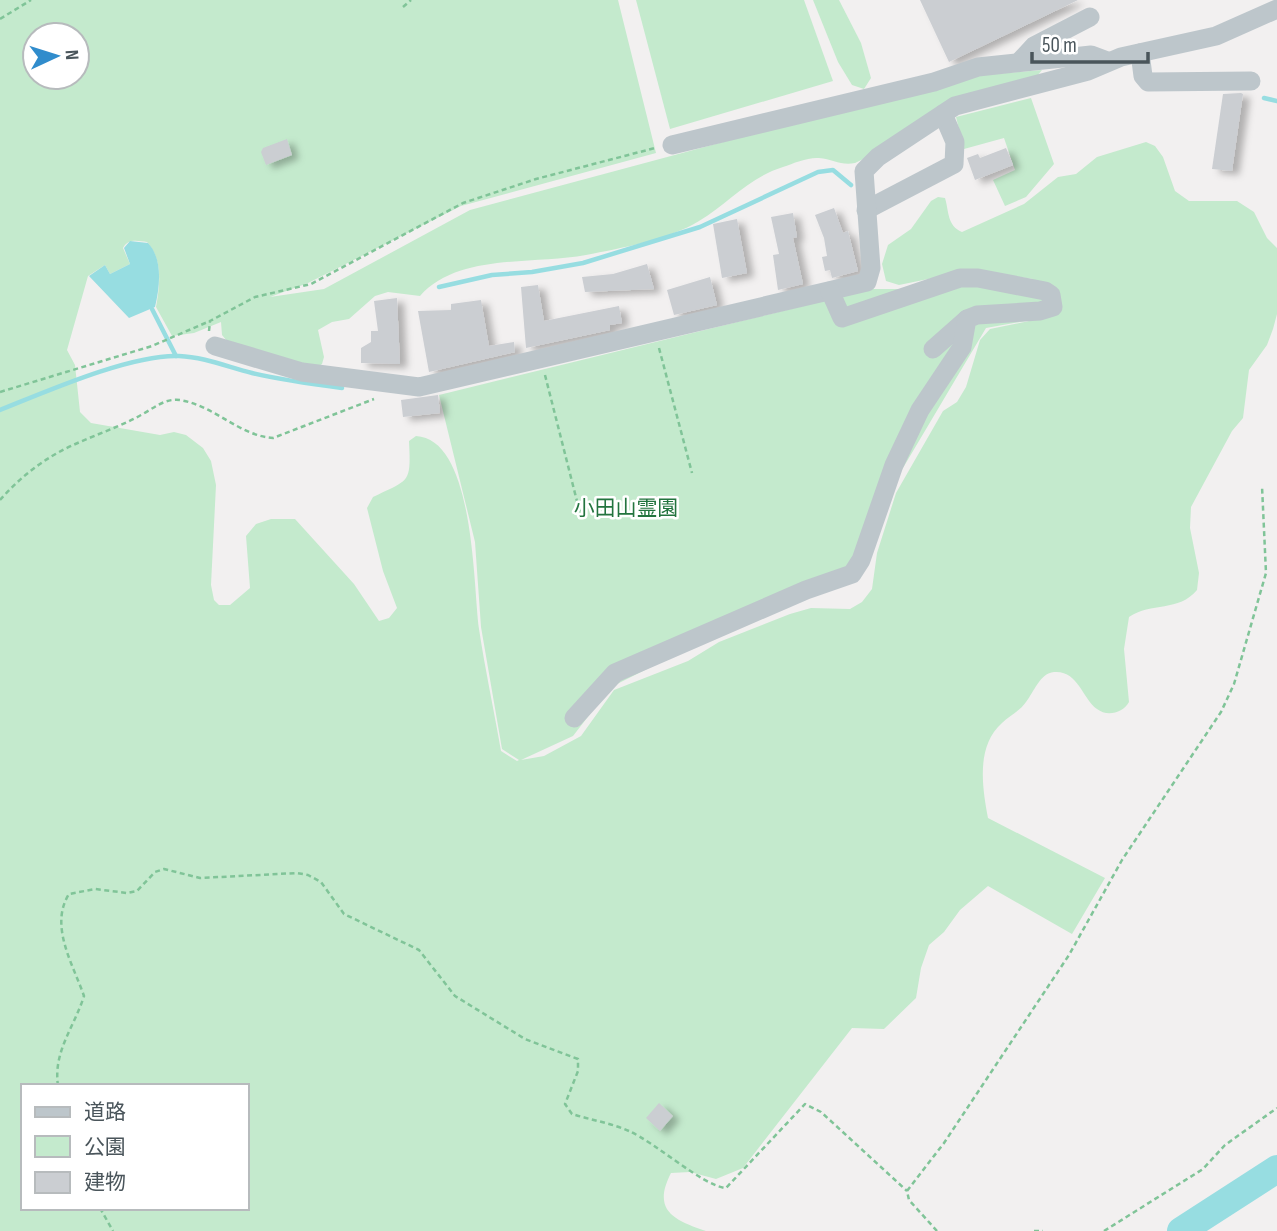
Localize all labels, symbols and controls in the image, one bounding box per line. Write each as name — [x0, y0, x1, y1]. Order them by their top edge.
north arrow — [21, 21, 91, 91]
scale bar — [1032, 21, 1148, 65]
text: 50 m — [1042, 33, 1077, 58]
text: N — [60, 49, 83, 61]
park label: 小田山霊園 — [574, 496, 679, 521]
legend — [21, 1084, 248, 1210]
text: 道路 — [84, 1100, 126, 1125]
text: 公園 — [84, 1135, 126, 1160]
text: 建物 — [84, 1170, 126, 1195]

